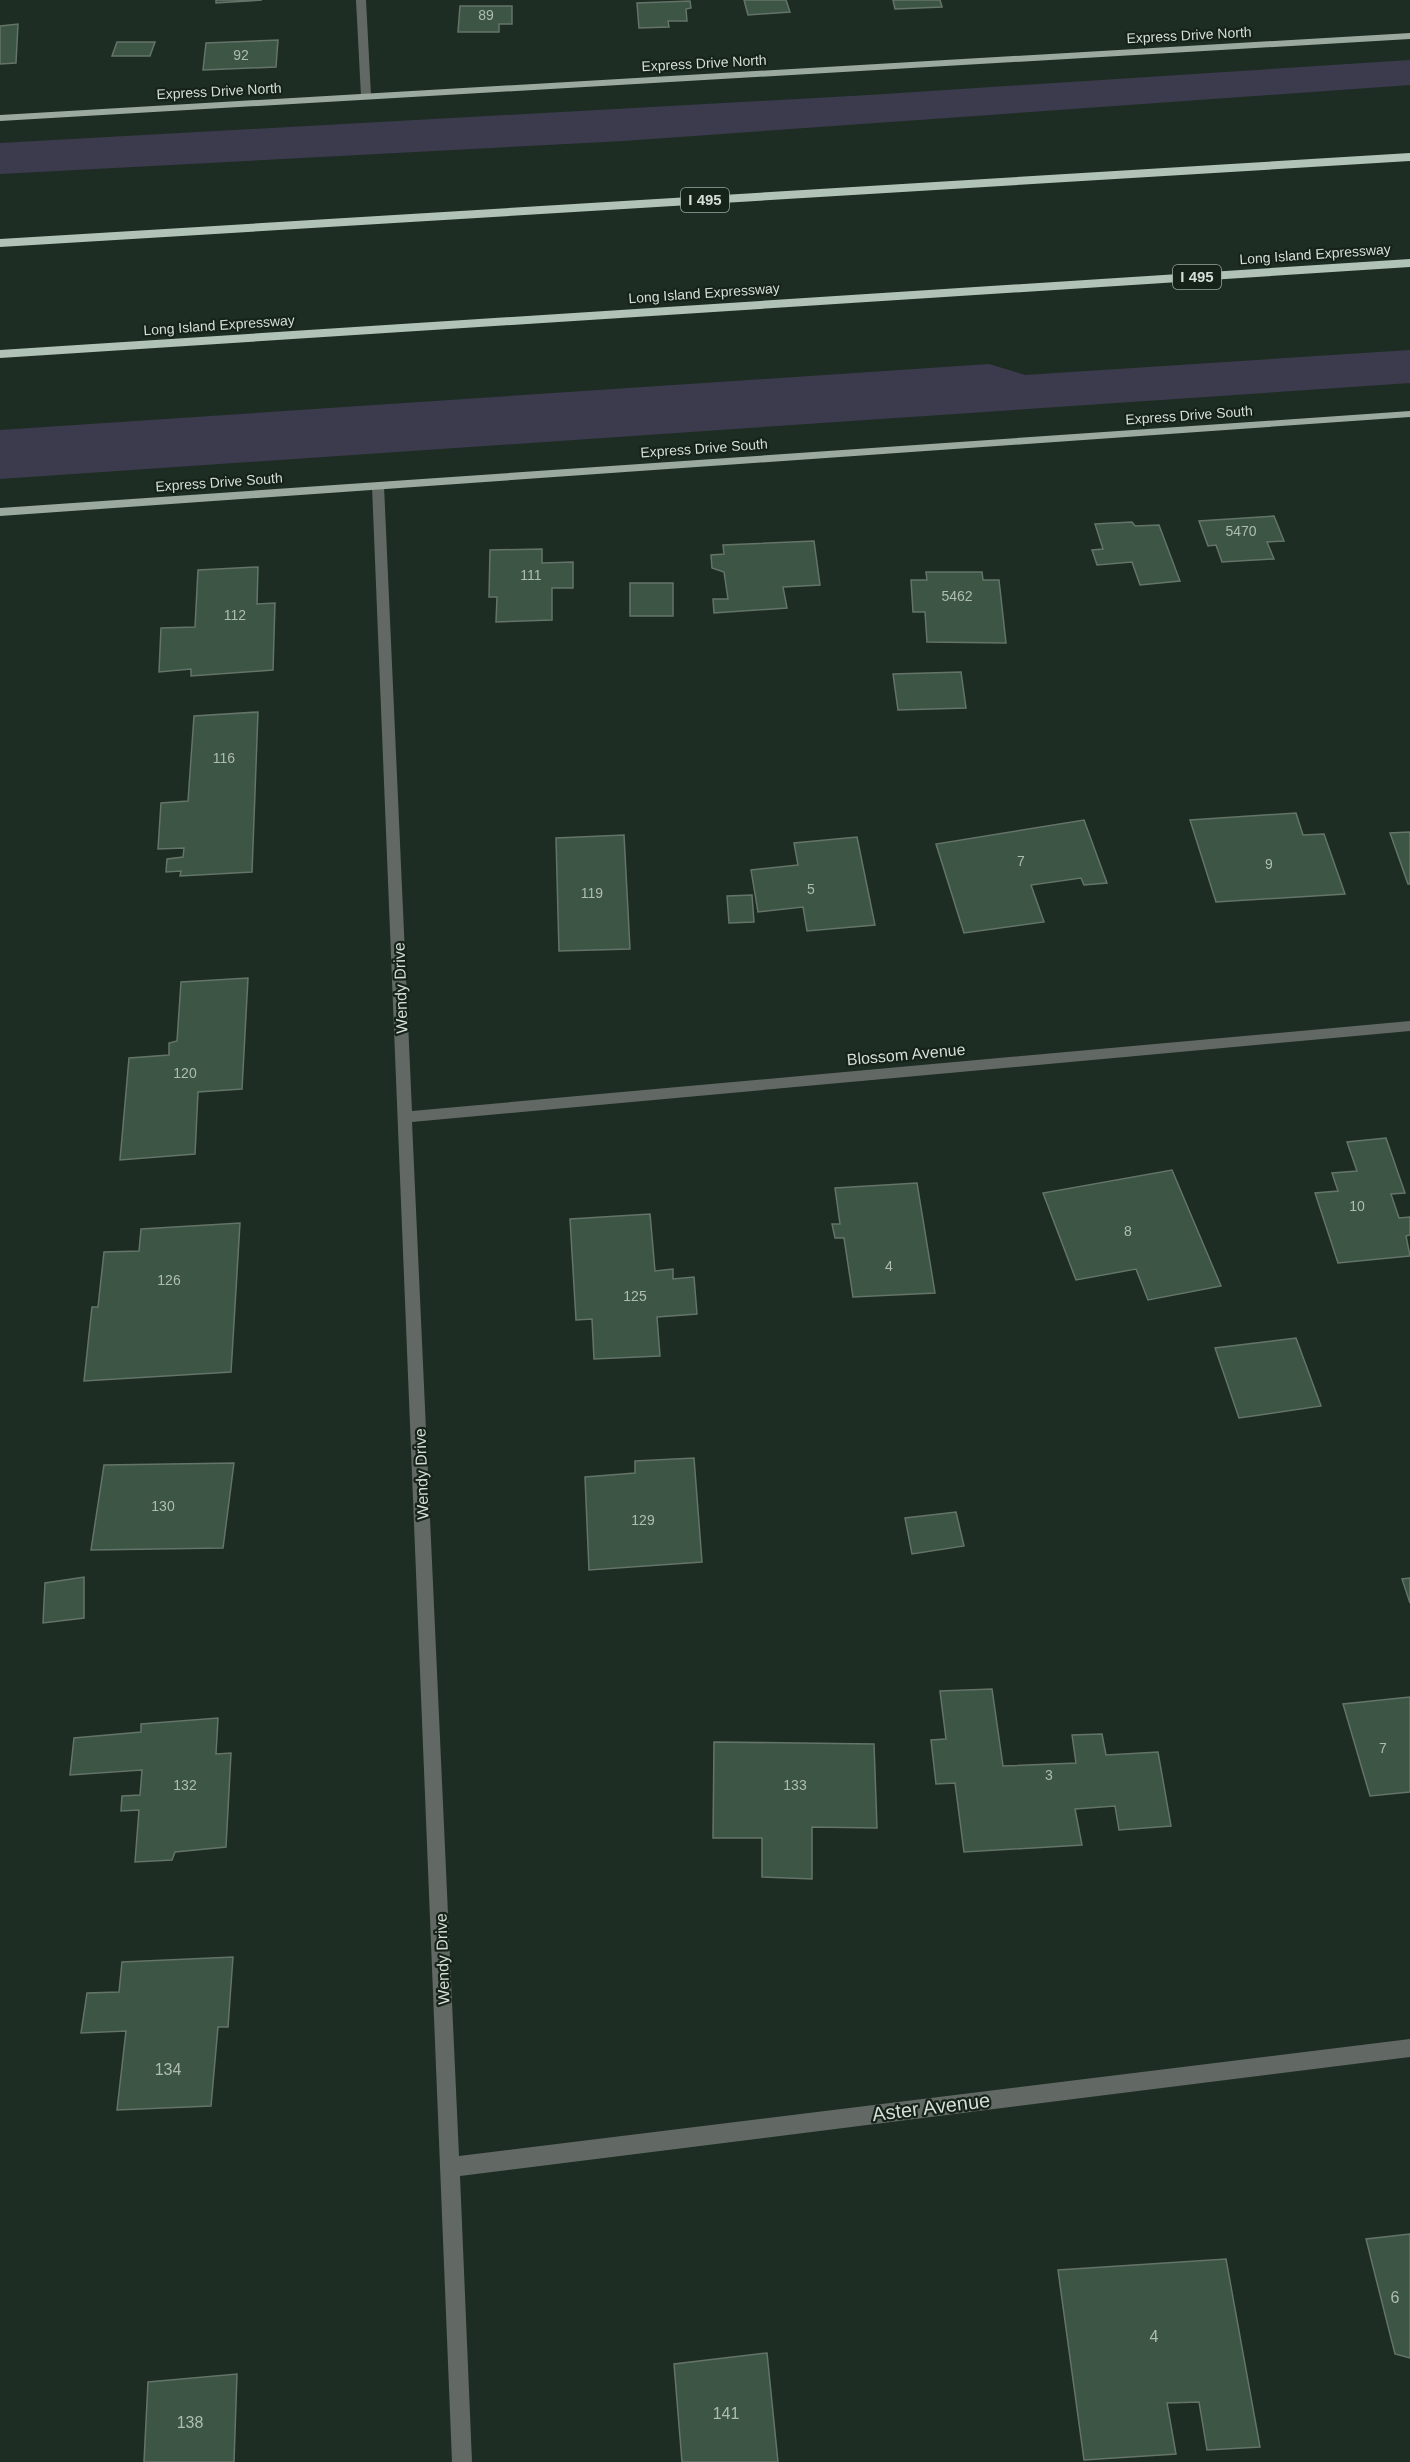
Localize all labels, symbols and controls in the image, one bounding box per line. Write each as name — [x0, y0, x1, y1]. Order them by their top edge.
house number: 89 — [478, 7, 494, 23]
street label: Express Drive North — [1126, 24, 1252, 46]
house number: 92 — [233, 47, 249, 63]
street label: Express Drive North — [641, 52, 767, 74]
street label: Express Drive North — [156, 80, 282, 102]
road number: I 495 — [681, 188, 729, 212]
street label: Long Island Expressway — [1239, 241, 1391, 267]
road number: I 495 — [1173, 265, 1221, 289]
street label: Long Island Expressway — [628, 280, 780, 306]
street label: Long Island Expressway — [143, 312, 295, 338]
street label: Express Drive South — [1125, 403, 1253, 427]
street label: Express Drive South — [640, 436, 768, 460]
street label: Express Drive South — [155, 470, 283, 494]
house number: 5470 — [1225, 523, 1257, 539]
house number: 111 — [520, 567, 542, 583]
house number: 5462 — [941, 588, 973, 604]
house number: 112 — [224, 607, 246, 623]
house number: 116 — [213, 750, 235, 766]
house number: 7 — [1017, 853, 1025, 869]
house number: 9 — [1265, 856, 1273, 872]
house number: 5 — [807, 881, 815, 897]
house number: 119 — [581, 885, 603, 901]
street label: Wendy Drive — [390, 942, 411, 1034]
street label: Blossom Avenue — [846, 1041, 966, 1068]
house number: 120 — [173, 1065, 197, 1081]
house number: 10 — [1349, 1198, 1365, 1214]
house number: 8 — [1124, 1223, 1132, 1239]
house number: 4 — [885, 1258, 893, 1274]
house number: 126 — [157, 1272, 181, 1288]
house number: 125 — [623, 1288, 647, 1304]
street label: Wendy Drive — [411, 1428, 432, 1520]
house number: 130 — [151, 1498, 175, 1514]
house number: 129 — [631, 1512, 655, 1528]
house number: 7 — [1379, 1740, 1387, 1756]
house number: 3 — [1045, 1767, 1053, 1783]
house number: 132 — [173, 1777, 197, 1793]
house number: 133 — [783, 1777, 807, 1793]
street label: Wendy Drive — [432, 1913, 453, 2005]
house number: 134 — [155, 2061, 181, 2078]
street label: Aster Avenue — [871, 2089, 991, 2125]
house number: 6 — [1391, 2289, 1400, 2306]
house number: 4 — [1150, 2328, 1159, 2345]
house number: 141 — [713, 2405, 739, 2422]
house number: 138 — [177, 2414, 203, 2431]

